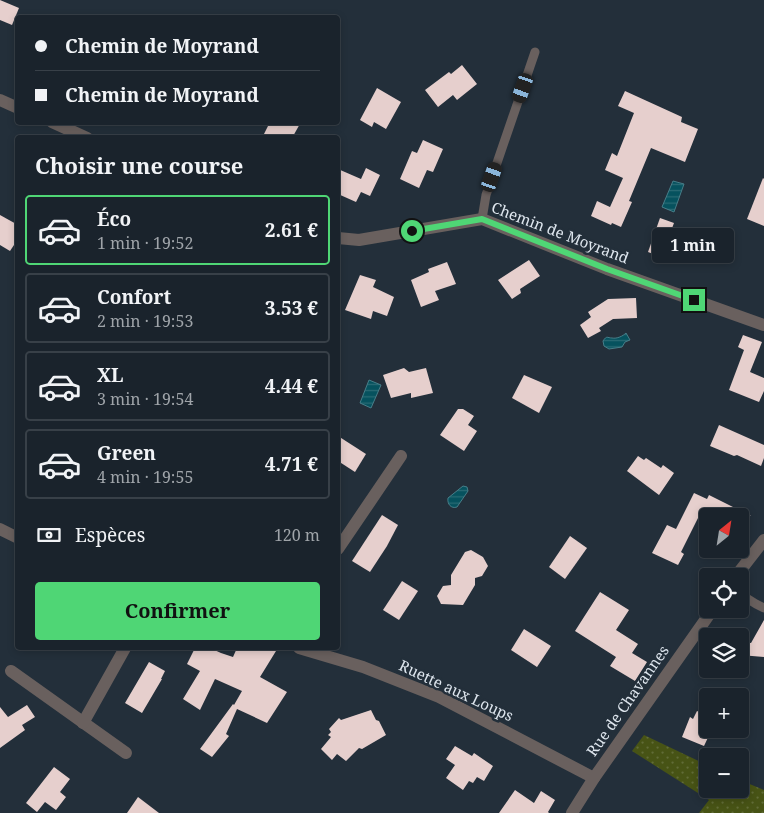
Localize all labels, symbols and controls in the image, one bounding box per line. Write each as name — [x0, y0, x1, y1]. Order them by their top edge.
text: Chemin de Moyrand — [65, 33, 259, 59]
car — [511, 71, 534, 105]
text: Chemin de Moyrand — [65, 82, 259, 108]
text: Choisir une course — [35, 150, 243, 180]
car — [480, 160, 503, 194]
street label: Chemin de Moyrand — [489, 197, 632, 267]
text: Éco — [97, 206, 131, 232]
icon: car — [37, 208, 82, 253]
text: 2.61 € — [265, 217, 318, 243]
route start — [401, 220, 423, 242]
callout: 1 min — [653, 228, 735, 262]
text: 1 min · 19:52 — [97, 232, 193, 254]
text: 1 min — [670, 234, 716, 256]
text: Confort — [97, 284, 171, 310]
icon: car — [37, 286, 82, 331]
route end — [683, 289, 705, 311]
text: 3.53 € — [265, 295, 318, 321]
text: 2 min · 19:53 — [97, 310, 193, 332]
text: XL — [97, 362, 123, 388]
icon: car — [37, 364, 82, 409]
text: 4.44 € — [265, 373, 318, 399]
text: 3 min · 19:54 — [97, 388, 193, 410]
text: Green — [97, 440, 156, 466]
icon: car — [37, 442, 82, 487]
text: 4.71 € — [265, 451, 318, 477]
text: 4 min · 19:55 — [97, 466, 193, 488]
north arrow — [699, 508, 749, 558]
map controls — [699, 508, 749, 798]
icon: cash — [35, 521, 63, 549]
text: Espèces — [75, 522, 145, 548]
text: 120 m — [274, 524, 320, 546]
button: locate — [699, 568, 749, 618]
button: Confirmer — [35, 582, 320, 640]
button: layers — [699, 628, 749, 678]
street label: Rue de Chavannes — [581, 641, 673, 760]
street label: Ruette aux Loups — [396, 655, 517, 725]
button: + — [699, 688, 749, 738]
button: − — [699, 748, 749, 798]

